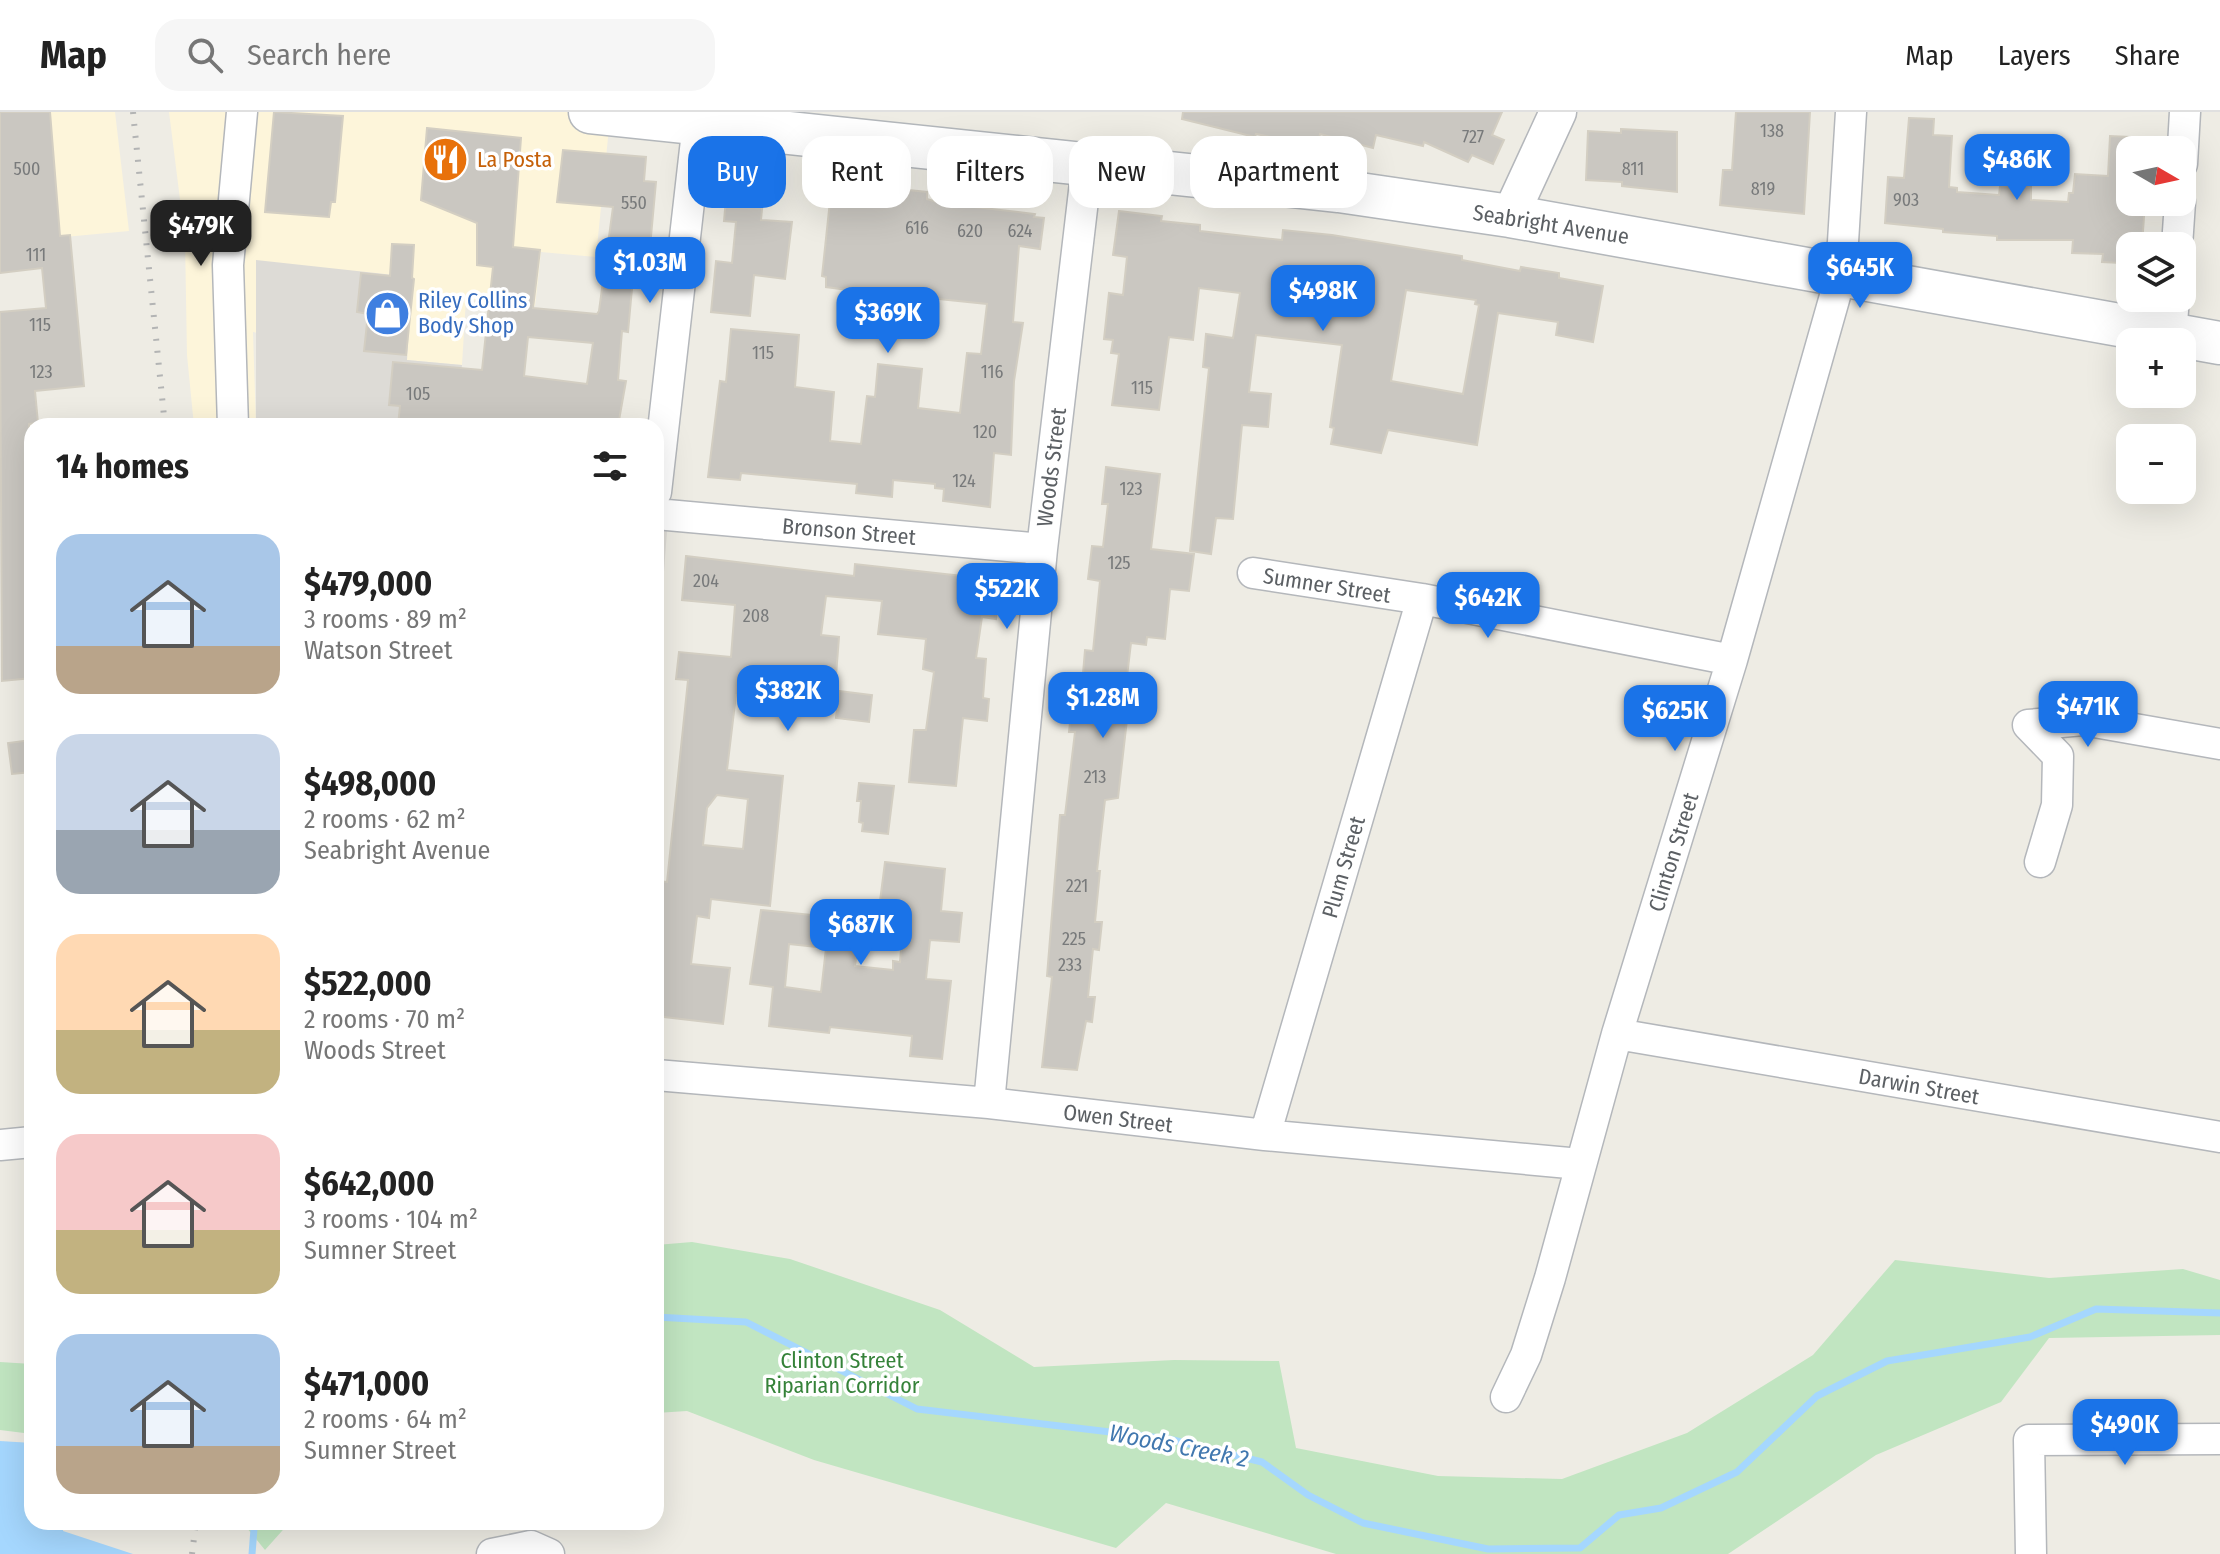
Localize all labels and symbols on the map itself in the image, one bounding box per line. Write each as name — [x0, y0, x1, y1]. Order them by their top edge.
house number: 138 — [1760, 120, 1784, 142]
house number: 727 — [1462, 126, 1484, 148]
pin: $486K — [1961, 134, 2073, 202]
restaurant icon: La Posta — [422, 135, 470, 183]
north arrow — [2116, 136, 2196, 216]
place label: La Posta — [477, 146, 552, 173]
house number: 500 — [13, 158, 41, 180]
house number: 811 — [1622, 158, 1644, 180]
house number: 819 — [1751, 178, 1775, 200]
house number: 903 — [1893, 189, 1919, 211]
house number: 550 — [621, 192, 647, 214]
street label: Seabright Avenue — [1471, 199, 1631, 250]
pin: $479K — [145, 200, 257, 268]
house number: 616 — [905, 217, 929, 239]
house number: 620 — [957, 220, 983, 242]
house number: 624 — [1007, 220, 1033, 242]
pin: $1.03M — [585, 237, 715, 305]
pin: $645K — [1804, 242, 1916, 310]
house number: 111 — [26, 244, 46, 266]
pin: $498K — [1267, 265, 1379, 333]
place label: Riley Collins Body Shop — [418, 287, 527, 339]
pin: $369K — [832, 287, 944, 355]
shop icon: Riley Collins Body Shop — [363, 289, 411, 337]
house number: 115 — [29, 314, 51, 336]
house number: 115 — [752, 342, 774, 364]
house number: 123 — [29, 361, 53, 383]
house number: 116 — [981, 361, 1003, 383]
house number: 115 — [1131, 377, 1153, 399]
house number: 105 — [406, 383, 430, 405]
street label: Woods Street — [1031, 405, 1072, 528]
house number: 120 — [973, 421, 997, 443]
house number: 124 — [952, 470, 976, 492]
house number: 123 — [1119, 478, 1143, 500]
street label: Bronson Street — [781, 512, 918, 551]
house number: 125 — [1107, 552, 1131, 574]
street label: Sumner Street — [1261, 562, 1393, 609]
pin: $522K — [951, 563, 1063, 631]
house number: 204 — [693, 570, 719, 592]
pin: $642K — [1432, 572, 1544, 640]
house number: 208 — [743, 605, 769, 627]
pin: $382K — [732, 665, 844, 733]
pin: $1.28M — [1038, 672, 1168, 740]
pin: $471K — [2032, 681, 2144, 749]
pin: $625K — [1619, 685, 1731, 753]
house number: 213 — [1084, 766, 1106, 788]
street label: Clinton Street — [1643, 789, 1705, 915]
street label: Plum Street — [1316, 812, 1371, 921]
house number: 221 — [1066, 875, 1088, 897]
pin: $687K — [805, 899, 917, 967]
house number: 225 — [1062, 928, 1086, 950]
house number: 233 — [1058, 954, 1082, 976]
street label: Darwin Street — [1857, 1063, 1982, 1111]
street label: Owen Street — [1062, 1098, 1175, 1139]
park label: Clinton Street Riparian Corridor — [765, 1347, 920, 1399]
pin: $490K — [2069, 1399, 2181, 1467]
water label: Woods Creek 2 — [1107, 1419, 1251, 1473]

